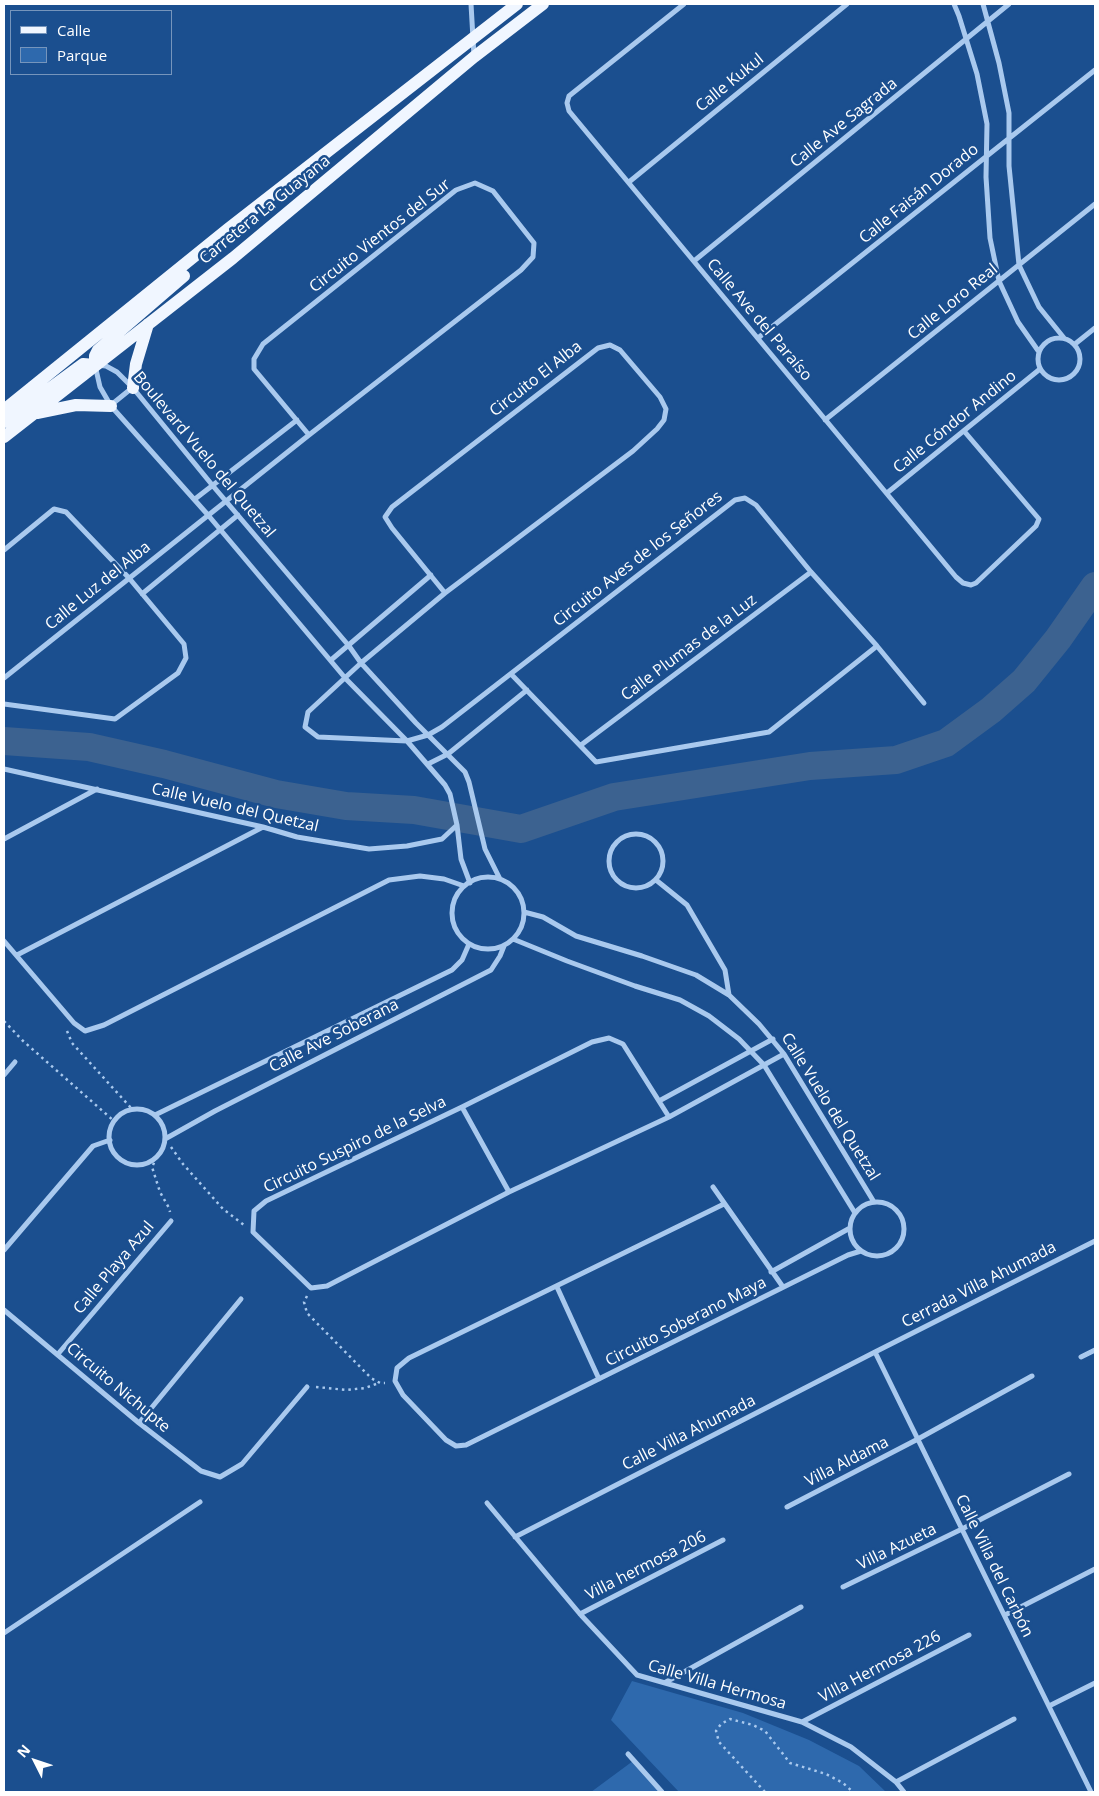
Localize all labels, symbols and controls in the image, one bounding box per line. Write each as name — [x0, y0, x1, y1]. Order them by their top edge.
legend — [10, 10, 172, 75]
text: Calle — [57, 20, 91, 40]
text: Parque — [57, 45, 107, 65]
street label: Calle Kukul — [692, 50, 768, 116]
street label: Calle Ave Sagrada — [787, 74, 901, 172]
street label: Calle Faisán Dorado — [855, 140, 983, 248]
street label: Carretera La Guayana — [196, 151, 334, 269]
street label: Circuito Vientos del Sur — [306, 175, 454, 297]
street label: Calle Ave del Paraíso — [702, 255, 816, 385]
street label: Calle Loro Real — [904, 260, 1002, 344]
street label: Circuito El Alba — [486, 337, 586, 421]
street label: Calle Cóndor Andino — [890, 366, 1020, 478]
street label: Boulevard Vuelo del Quetzal — [129, 368, 279, 542]
street label: Circuito Aves de los Señores — [550, 487, 726, 631]
street label: Calle Luz del Alba — [42, 538, 154, 634]
street label: Calle Plumas de la Luz — [617, 591, 761, 705]
street label: Calle Vuelo del Quetzal — [150, 779, 320, 837]
street label: Calle Ave Soberana — [266, 995, 402, 1077]
street label: Calle Vuelo del Quetzal — [777, 1030, 883, 1184]
street label: Circuito Suspiro de la Selva — [261, 1092, 449, 1198]
street label: Calle Playa Azul — [70, 1218, 158, 1318]
street label: Cerrada Villa Ahumada — [899, 1238, 1059, 1332]
street label: Circuito Soberano Maya — [602, 1273, 770, 1371]
street label: Circuito Nichupte — [62, 1339, 174, 1437]
street label: Calle Villa Ahumada — [619, 1391, 759, 1475]
street label: Villa Aldama — [802, 1433, 892, 1491]
street label: Calle Villa del Carbón — [951, 1491, 1037, 1641]
street label: Villa Azueta — [854, 1520, 940, 1574]
street label: Villa hermosa 206 — [583, 1527, 709, 1605]
street label: VIlla Hermosa 226 — [816, 1627, 944, 1707]
street label: Calle Villa Hermosa — [646, 1656, 788, 1714]
north arrow — [10, 1736, 60, 1786]
text: N — [12, 1740, 34, 1761]

